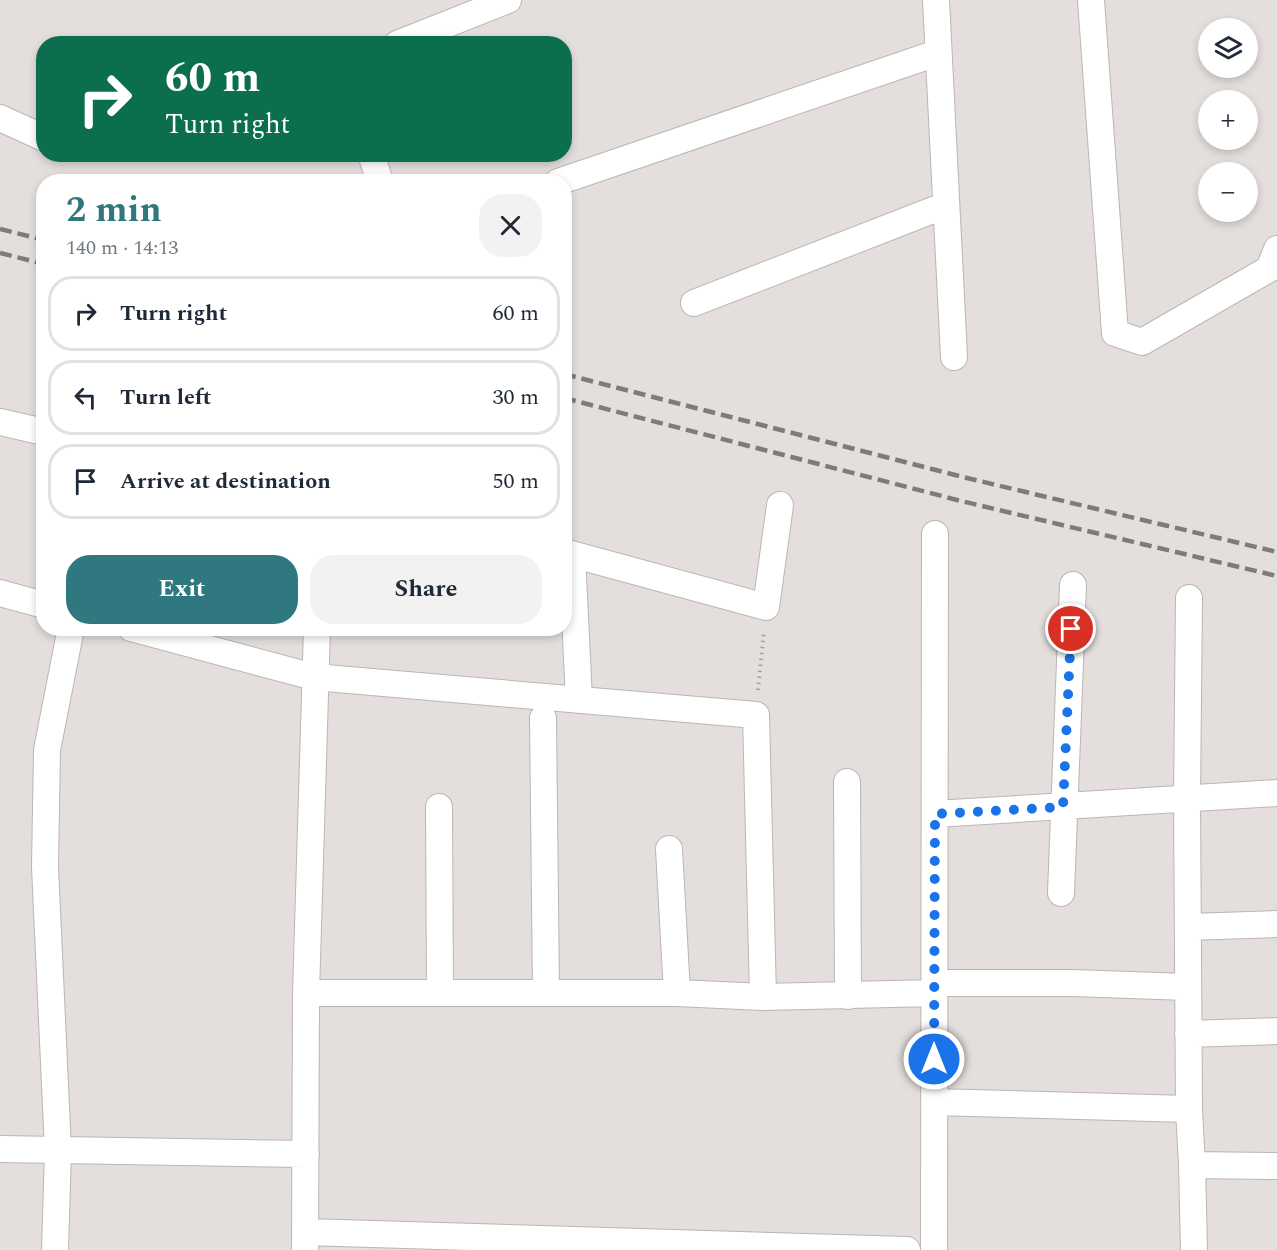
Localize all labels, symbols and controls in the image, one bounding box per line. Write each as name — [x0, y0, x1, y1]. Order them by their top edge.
map controls — [1198, 18, 1258, 222]
button: layers — [1198, 18, 1258, 78]
text: 60 m — [165, 47, 260, 110]
icon: right — [66, 60, 144, 138]
button: + — [1198, 90, 1258, 150]
text: Turn right — [165, 104, 290, 146]
button: − — [1198, 162, 1258, 222]
text: 2 min — [66, 183, 162, 238]
button: close — [479, 194, 542, 257]
text: 140 m · 14:13 — [66, 233, 178, 263]
icon: right — [69, 297, 102, 330]
text: Turn right — [120, 297, 227, 330]
text: 60 m — [493, 297, 539, 330]
icon: left — [69, 381, 102, 414]
text: Turn left — [120, 381, 212, 414]
text: 30 m — [493, 381, 539, 414]
icon: arrive — [69, 465, 102, 498]
text: Arrive at destination — [120, 465, 331, 498]
text: 50 m — [493, 465, 539, 498]
button: Exit — [66, 555, 298, 624]
button: Share — [310, 555, 542, 624]
pin — [1045, 603, 1096, 654]
icon: arrive — [1054, 612, 1087, 645]
position arrow — [902, 1027, 966, 1091]

